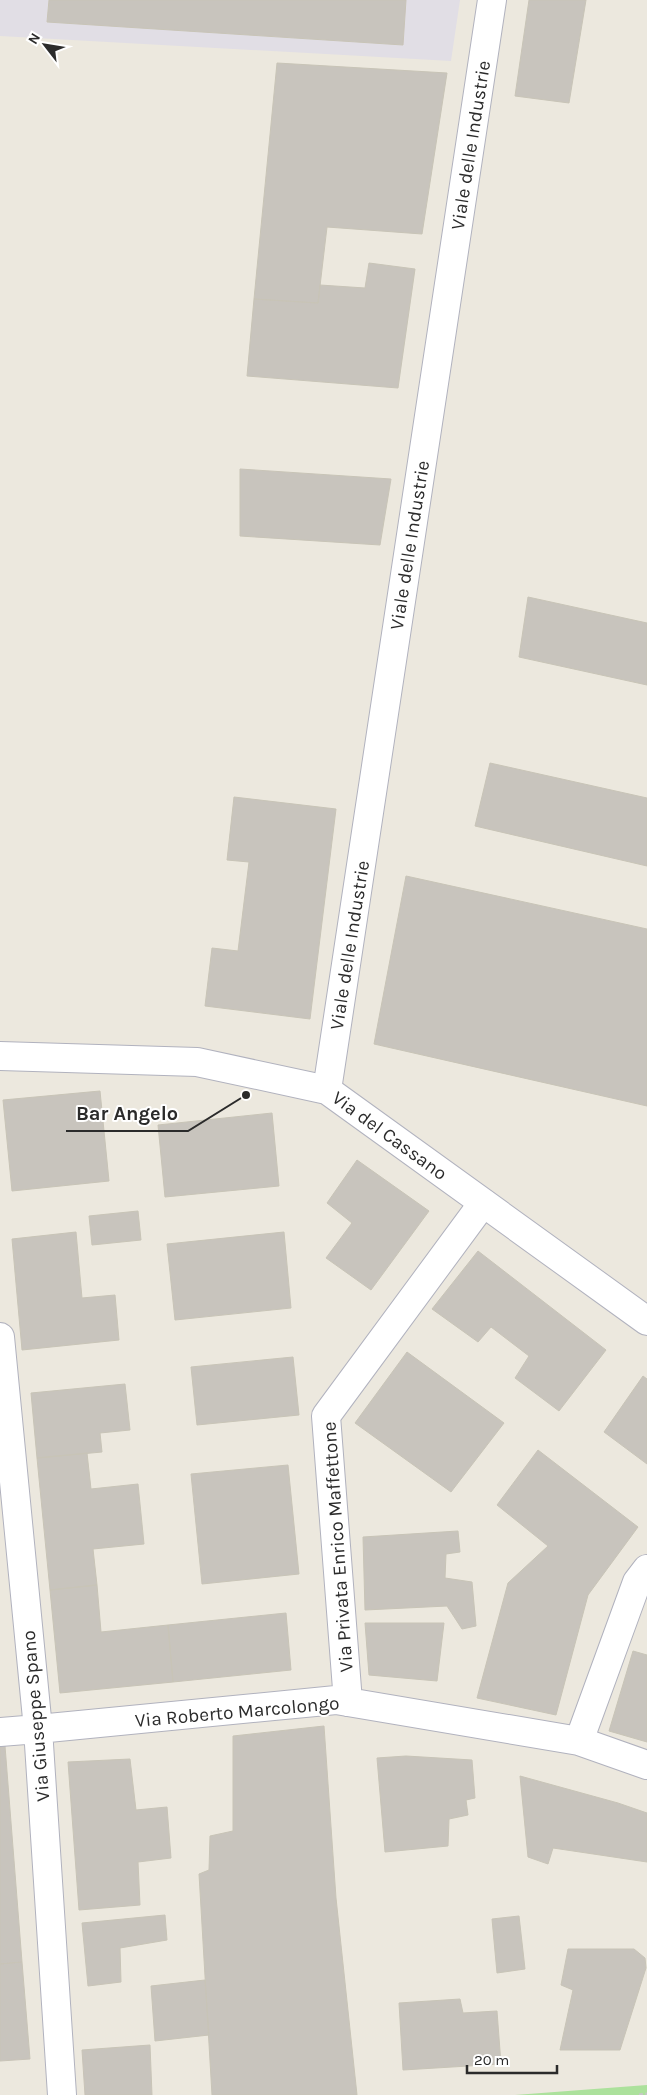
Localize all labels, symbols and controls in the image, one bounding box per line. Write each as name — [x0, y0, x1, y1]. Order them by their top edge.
north arrow — [20, 20, 70, 70]
text: N — [24, 30, 44, 47]
street label: Viale delle Industrie — [447, 59, 495, 231]
street label: Viale delle Industrie — [386, 459, 434, 631]
street label: Viale delle Industrie — [326, 859, 374, 1031]
street label: Via del Cassano — [328, 1087, 451, 1185]
callout: Bar Angelo — [66, 1096, 188, 1131]
text: Bar Angelo — [76, 1102, 178, 1125]
street label: Via Privata Enrico Maffettone — [318, 1421, 358, 1673]
street label: Via Giuseppe Spano — [18, 1629, 54, 1802]
street label: Via Roberto Marcolongo — [134, 1692, 340, 1732]
scale bar — [467, 2042, 557, 2074]
text: 20 m — [474, 2051, 509, 2069]

